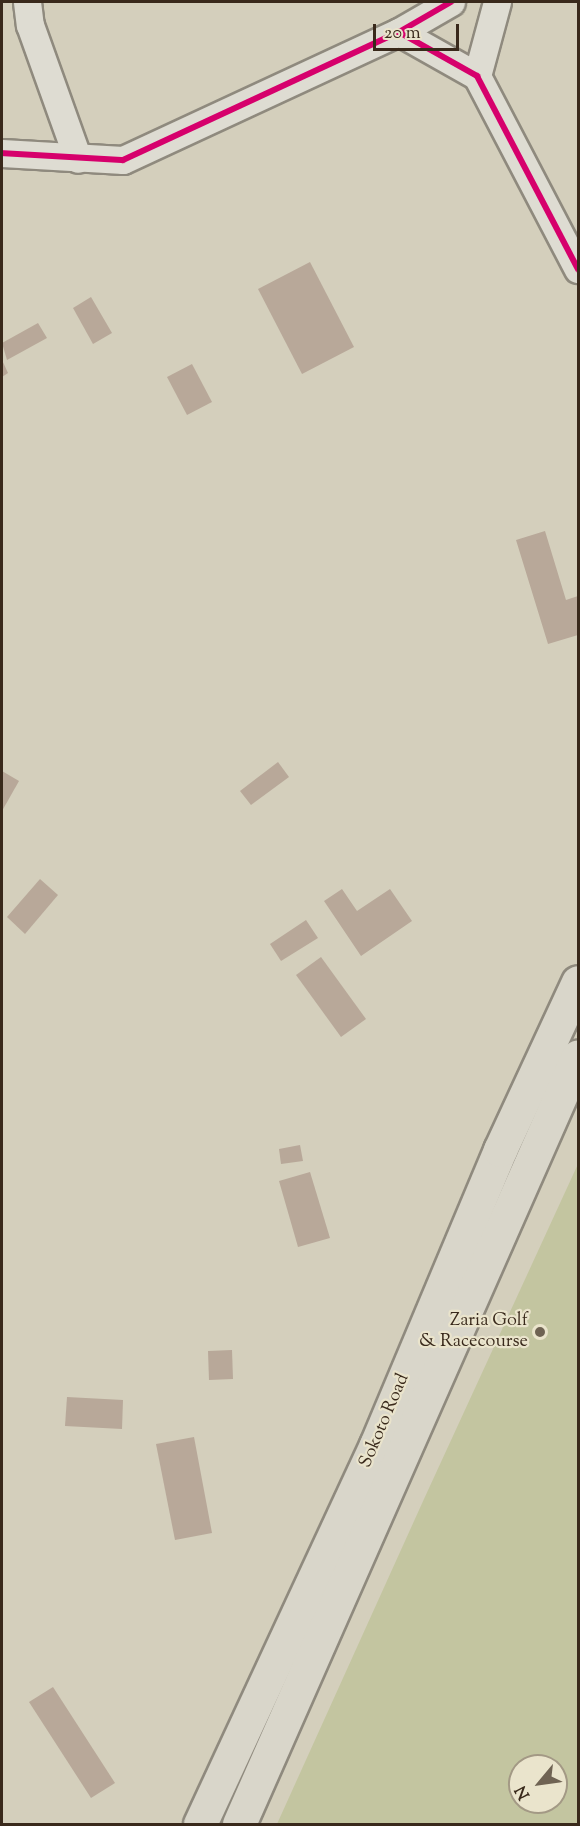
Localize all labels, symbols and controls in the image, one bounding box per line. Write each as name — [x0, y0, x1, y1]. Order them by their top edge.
scale bar — [376, 12, 462, 50]
text: 20 m — [384, 21, 421, 47]
place label: Zaria Golf & Racecourse — [419, 1311, 528, 1354]
marker: Zaria Golf & Racecourse — [533, 1325, 547, 1339]
street label: Sokoto Road — [356, 1371, 414, 1471]
north arrow — [508, 1754, 568, 1814]
text: N — [510, 1781, 537, 1803]

